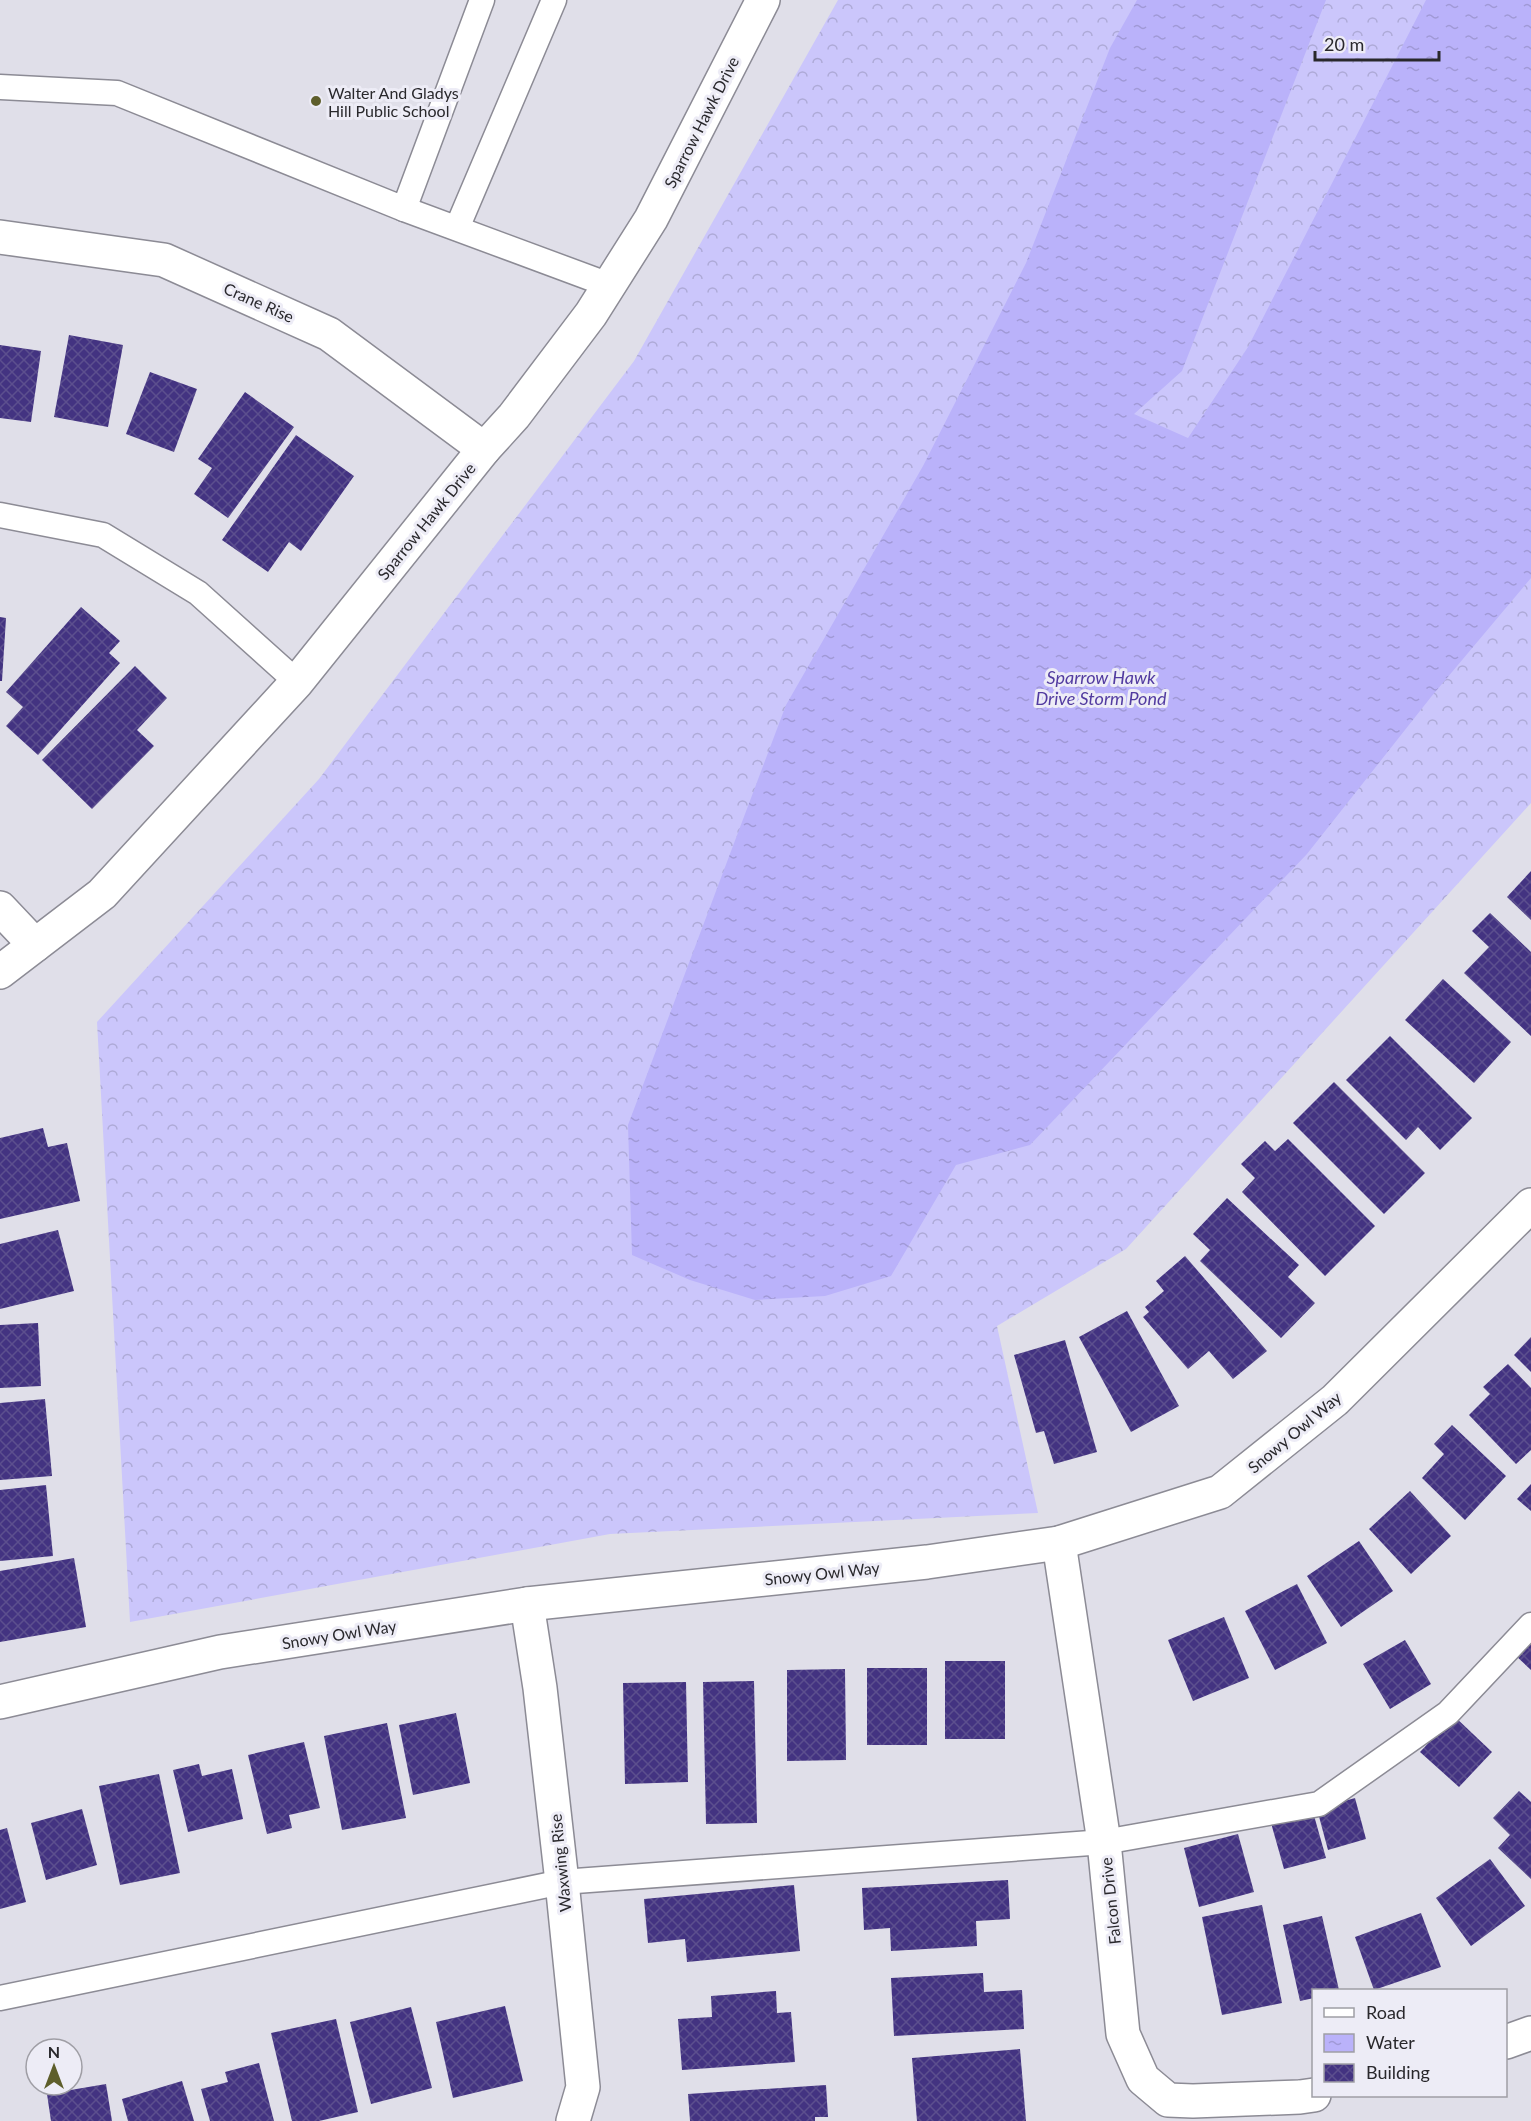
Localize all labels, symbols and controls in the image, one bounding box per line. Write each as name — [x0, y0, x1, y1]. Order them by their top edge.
scale bar — [1315, 24, 1440, 62]
text: 20 m — [1324, 33, 1364, 55]
street label: Sparrow Hawk Drive — [660, 53, 742, 191]
place label: Walter And Gladys Hill Public School — [328, 83, 459, 120]
marker: Walter And Gladys Hill Public School — [309, 94, 323, 108]
street label: Crane Rise — [221, 278, 297, 326]
street label: Sparrow Hawk Drive — [373, 459, 479, 583]
water label: Sparrow Hawk Drive Storm Pond — [1035, 666, 1167, 709]
street label: Snowy Owl Way — [1244, 1387, 1345, 1476]
street label: Snowy Owl Way — [764, 1557, 881, 1588]
street label: Snowy Owl Way — [280, 1615, 398, 1652]
street label: Waxwing Rise — [545, 1813, 575, 1913]
street label: Falcon Drive — [1096, 1857, 1124, 1945]
legend — [1312, 1989, 1507, 2097]
text: Road — [1366, 2001, 1406, 2023]
text: Water — [1366, 2031, 1415, 2053]
north arrow — [24, 2037, 84, 2097]
text: N — [48, 2042, 60, 2061]
text: Building — [1366, 2061, 1430, 2083]

